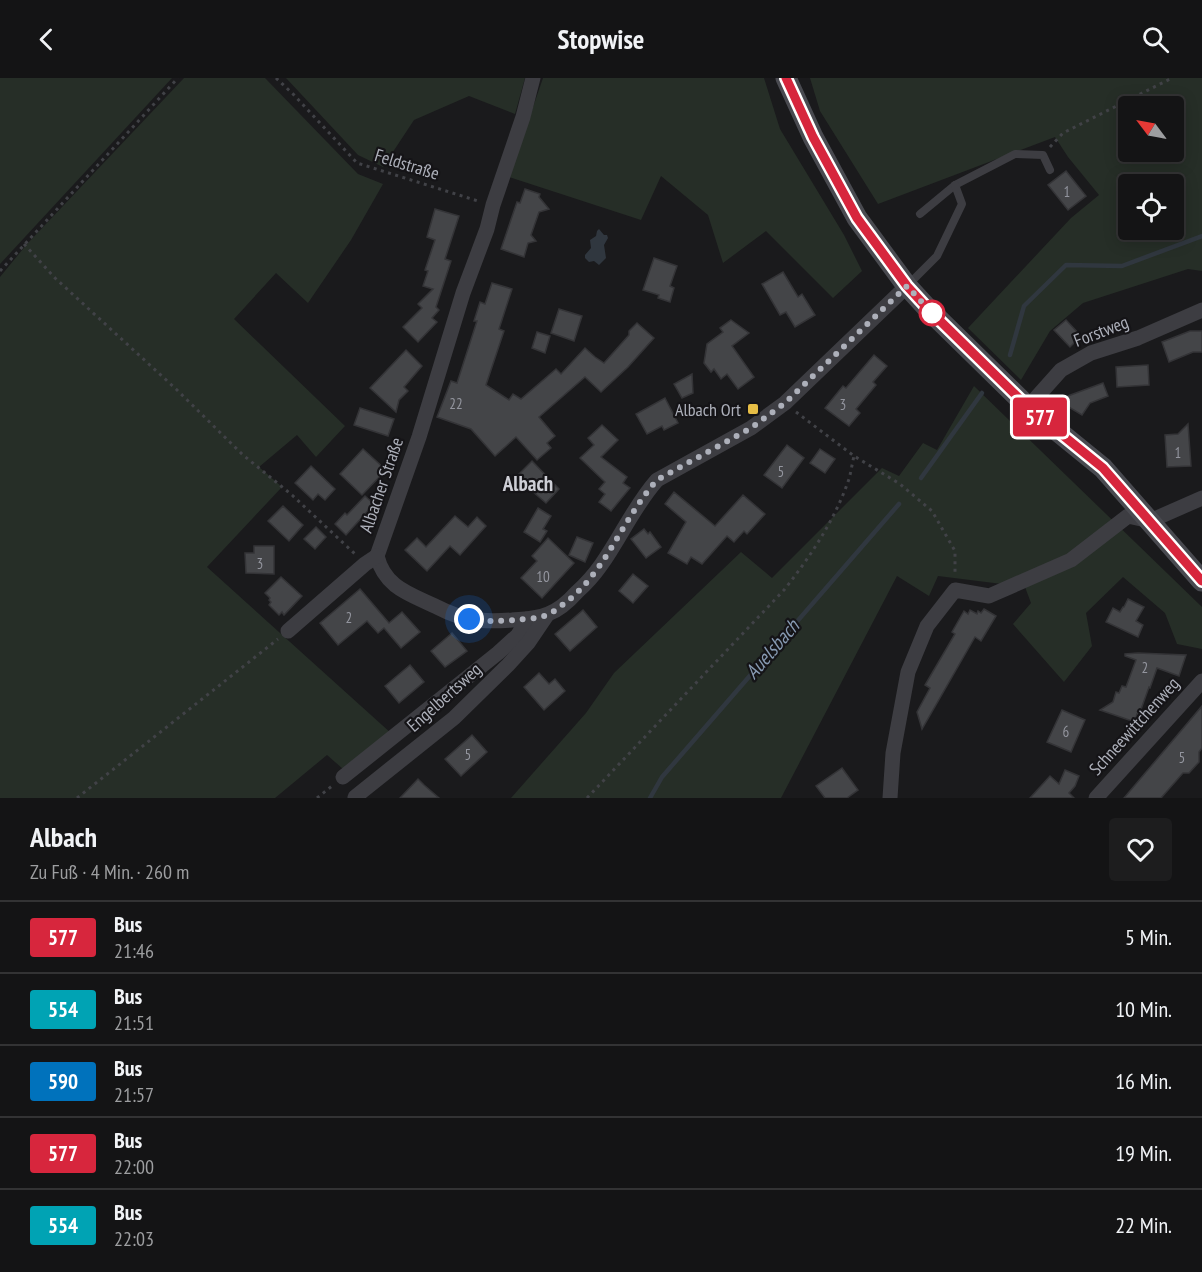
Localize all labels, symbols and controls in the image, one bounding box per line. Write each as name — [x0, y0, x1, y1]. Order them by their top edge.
text: Stopwise — [558, 22, 644, 56]
icon: back — [30, 23, 63, 56]
icon: search — [1139, 23, 1172, 56]
north arrow — [1118, 96, 1184, 162]
map controls — [1118, 96, 1184, 240]
street label: Feldstraße — [372, 143, 442, 185]
button: locate — [1118, 174, 1184, 240]
house number: 1 — [1064, 182, 1070, 201]
unlabelled marker — [919, 300, 945, 326]
street label: Forstweg — [1070, 310, 1132, 352]
house number: 22 — [449, 394, 463, 413]
house number: 3 — [840, 395, 846, 414]
place label: Albach Ort — [675, 398, 741, 421]
line badge: 577 — [1006, 398, 1074, 436]
marker: Albach Ort — [746, 402, 760, 416]
text: 577 — [1025, 404, 1055, 431]
street label: Albacher Straße — [354, 434, 408, 536]
house number: 1 — [1175, 443, 1181, 462]
house number: 5 — [778, 462, 784, 481]
district label: Albach — [502, 470, 553, 497]
house number: 3 — [257, 554, 263, 573]
house number: 10 — [536, 567, 550, 586]
your location — [454, 604, 484, 634]
house number: 2 — [346, 608, 352, 627]
water label: Auelsbach — [739, 613, 806, 684]
street label: Engelbertsweg — [402, 658, 486, 736]
house number: 2 — [1142, 658, 1148, 677]
street label: Schneewittchenweg — [1084, 672, 1184, 780]
house number: 6 — [1063, 722, 1070, 741]
house number: 5 — [465, 745, 471, 764]
house number: 5 — [1179, 748, 1185, 767]
text: Albach — [30, 818, 97, 855]
button: heart — [1109, 818, 1172, 881]
text: Zu Fuß · 4 Min. · 260 m — [30, 859, 189, 885]
text: Bus — [114, 910, 142, 938]
text: 5 Min. — [1125, 923, 1172, 951]
text: 577 — [48, 924, 78, 951]
text: 21:46 — [114, 938, 154, 964]
text: Bus — [114, 982, 142, 1010]
text: 10 Min. — [1115, 995, 1172, 1023]
text: 554 — [48, 996, 78, 1023]
text: 21:51 — [114, 1010, 154, 1036]
text: Bus — [114, 1054, 142, 1082]
text: 16 Min. — [1115, 1067, 1172, 1095]
text: 590 — [48, 1068, 78, 1095]
text: 21:57 — [114, 1082, 154, 1108]
text: Bus — [114, 1126, 142, 1154]
text: 19 Min. — [1115, 1139, 1172, 1167]
text: 577 — [48, 1140, 78, 1167]
text: 22:00 — [114, 1154, 154, 1180]
text: Bus — [114, 1198, 142, 1226]
text: 22 Min. — [1115, 1211, 1172, 1239]
text: 554 — [48, 1212, 78, 1239]
text: 22:03 — [114, 1226, 154, 1252]

